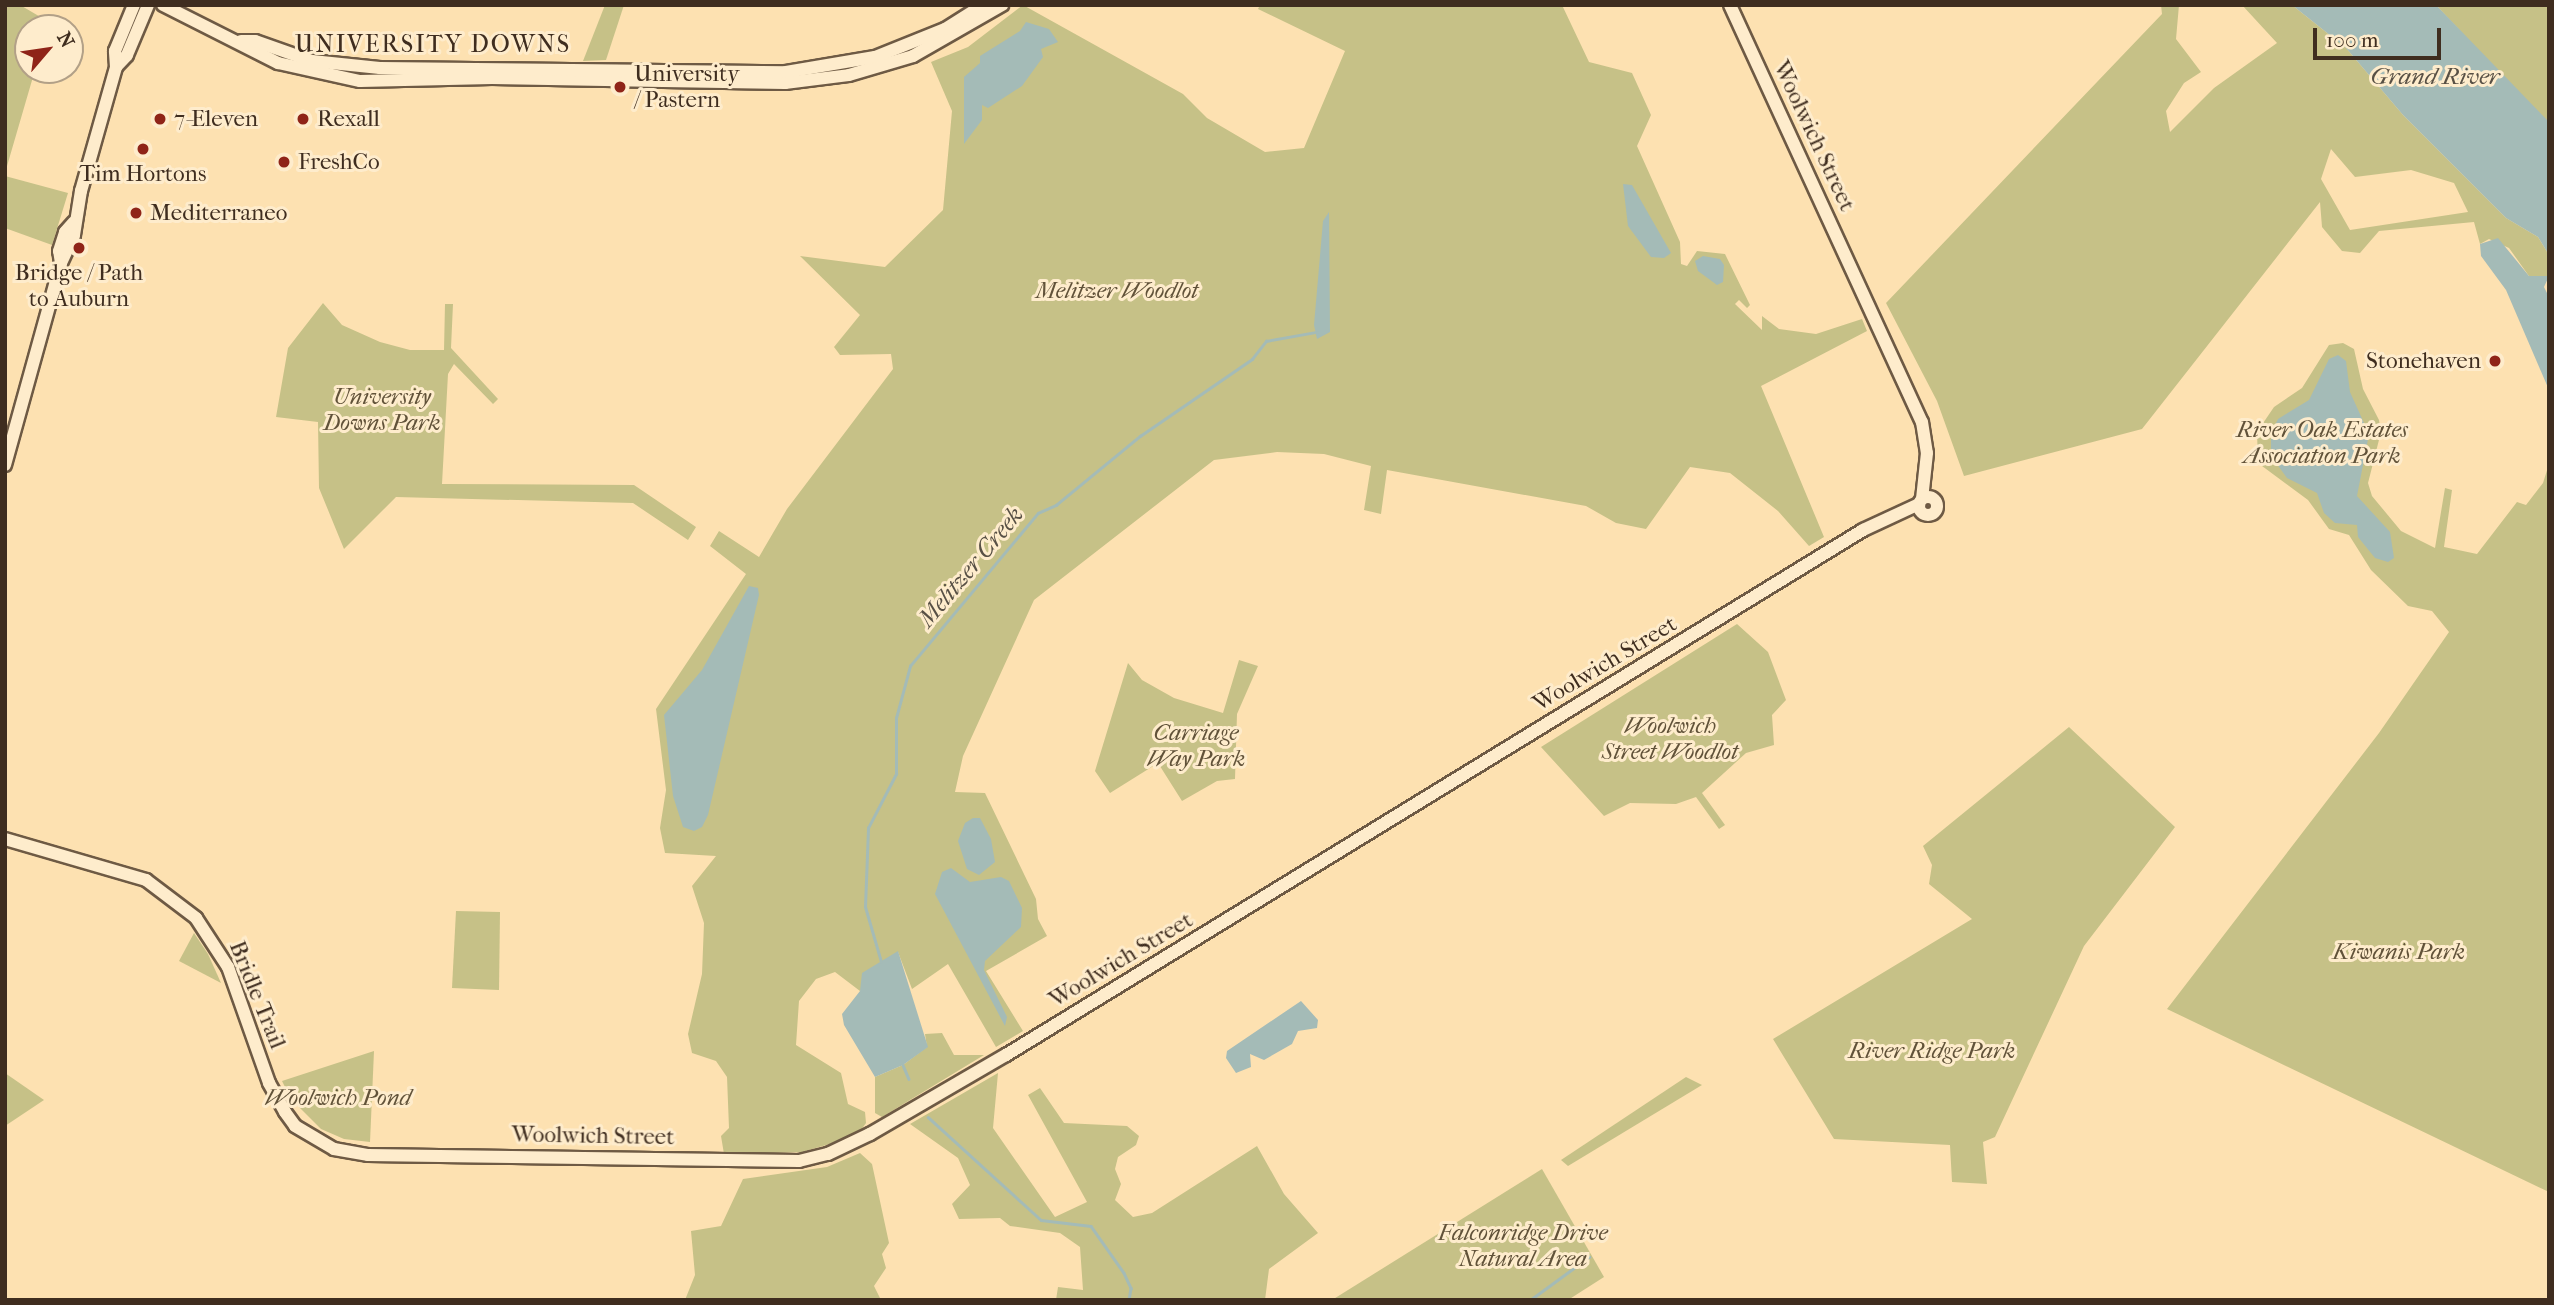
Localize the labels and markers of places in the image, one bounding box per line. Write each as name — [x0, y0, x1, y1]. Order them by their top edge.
place label: University / Pastern — [634, 60, 739, 114]
marker: University / Pastern — [612, 79, 628, 95]
place label: 7-Eleven — [174, 105, 258, 133]
place label: Rexall — [317, 105, 380, 133]
marker: 7-Eleven — [152, 111, 168, 127]
marker: Rexall — [295, 111, 311, 127]
marker: Tim Hortons — [135, 141, 151, 157]
place label: FreshCo — [298, 148, 380, 176]
marker: FreshCo — [276, 154, 292, 170]
place label: Tim Hortons — [80, 160, 206, 188]
place label: Mediterraneo — [150, 199, 287, 227]
marker: Mediterraneo — [128, 205, 144, 221]
marker: Bridge / Path to Auburn — [71, 240, 87, 256]
place label: Bridge / Path to Auburn — [15, 259, 143, 313]
place label: Stonehaven — [2366, 347, 2481, 375]
marker: Stonehaven — [2487, 353, 2503, 369]

